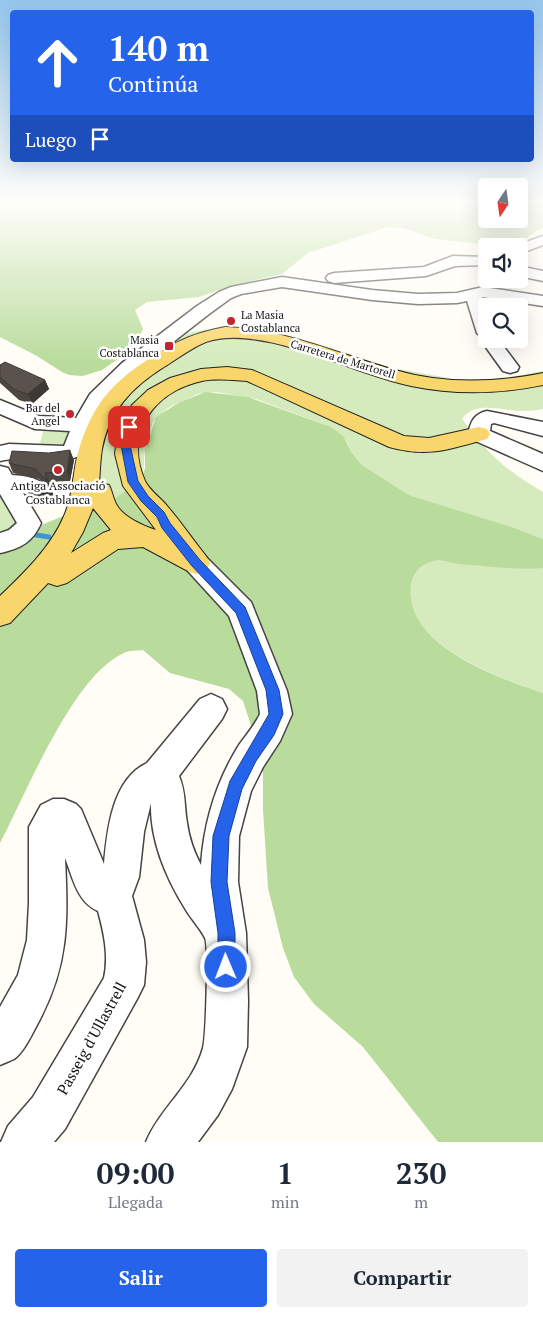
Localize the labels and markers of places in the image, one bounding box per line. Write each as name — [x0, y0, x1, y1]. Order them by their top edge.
place label: La Masia Costablanca — [241, 308, 301, 335]
marker: La Masia Costablanca — [225, 315, 237, 327]
place label: Masia Costablanca — [100, 333, 159, 360]
marker: Masia Costablanca — [163, 340, 175, 352]
place label: Bar del Angel — [26, 401, 60, 428]
pin — [108, 406, 150, 448]
marker: Bar del Angel — [64, 408, 76, 420]
marker: Antiga Associació Costablanca — [52, 464, 64, 476]
place label: Antiga Associació Costablanca — [11, 478, 106, 507]

